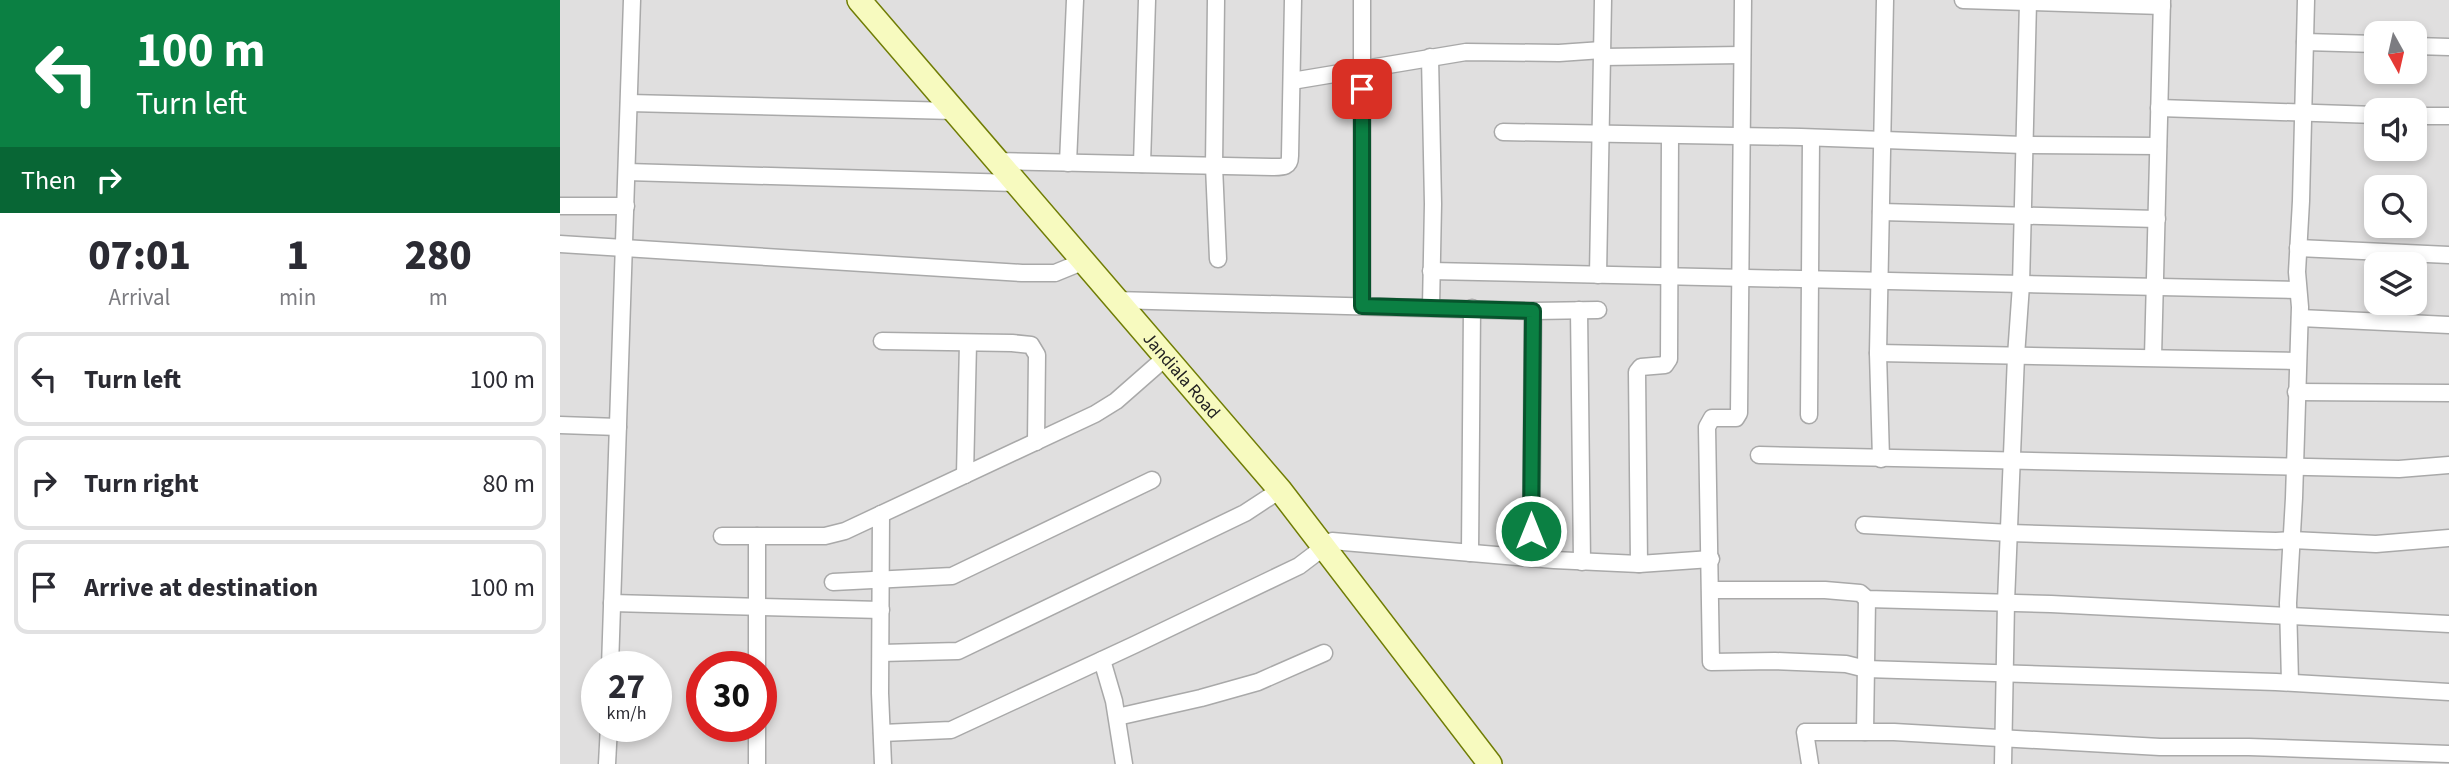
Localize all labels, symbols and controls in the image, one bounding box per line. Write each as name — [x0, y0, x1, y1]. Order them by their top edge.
text: 100 m — [136, 16, 265, 86]
north arrow — [2364, 21, 2427, 84]
map controls — [2364, 21, 2427, 315]
icon: left — [21, 28, 112, 119]
pin — [1332, 59, 1392, 119]
icon: arrive — [1343, 70, 1381, 108]
text: Turn left — [136, 81, 247, 127]
button: sound — [2364, 98, 2427, 161]
icon: right — [90, 161, 128, 199]
text: Then — [21, 162, 76, 199]
button: search — [2364, 175, 2427, 238]
text: 07:01 — [88, 226, 191, 286]
text: 1 — [286, 226, 309, 286]
text: 280 — [405, 226, 472, 286]
button: layers — [2364, 252, 2427, 315]
text: Arrival — [109, 281, 170, 314]
text: min — [279, 281, 316, 314]
text: m — [429, 281, 448, 314]
street label: Jandiala Road — [1137, 327, 1226, 425]
icon: left — [25, 360, 63, 398]
text: Turn left — [84, 361, 181, 398]
text: 100 m — [469, 361, 535, 398]
icon: right — [25, 464, 63, 502]
text: Turn right — [84, 465, 199, 502]
text: 80 m — [482, 465, 535, 502]
position arrow — [1494, 494, 1568, 568]
icon: arrive — [25, 568, 63, 606]
text: Arrive at destination — [84, 569, 318, 606]
text: 100 m — [469, 569, 535, 606]
speed limit sign: 30 — [686, 651, 777, 742]
text: 27 — [608, 662, 645, 712]
text: km/h — [607, 701, 646, 726]

